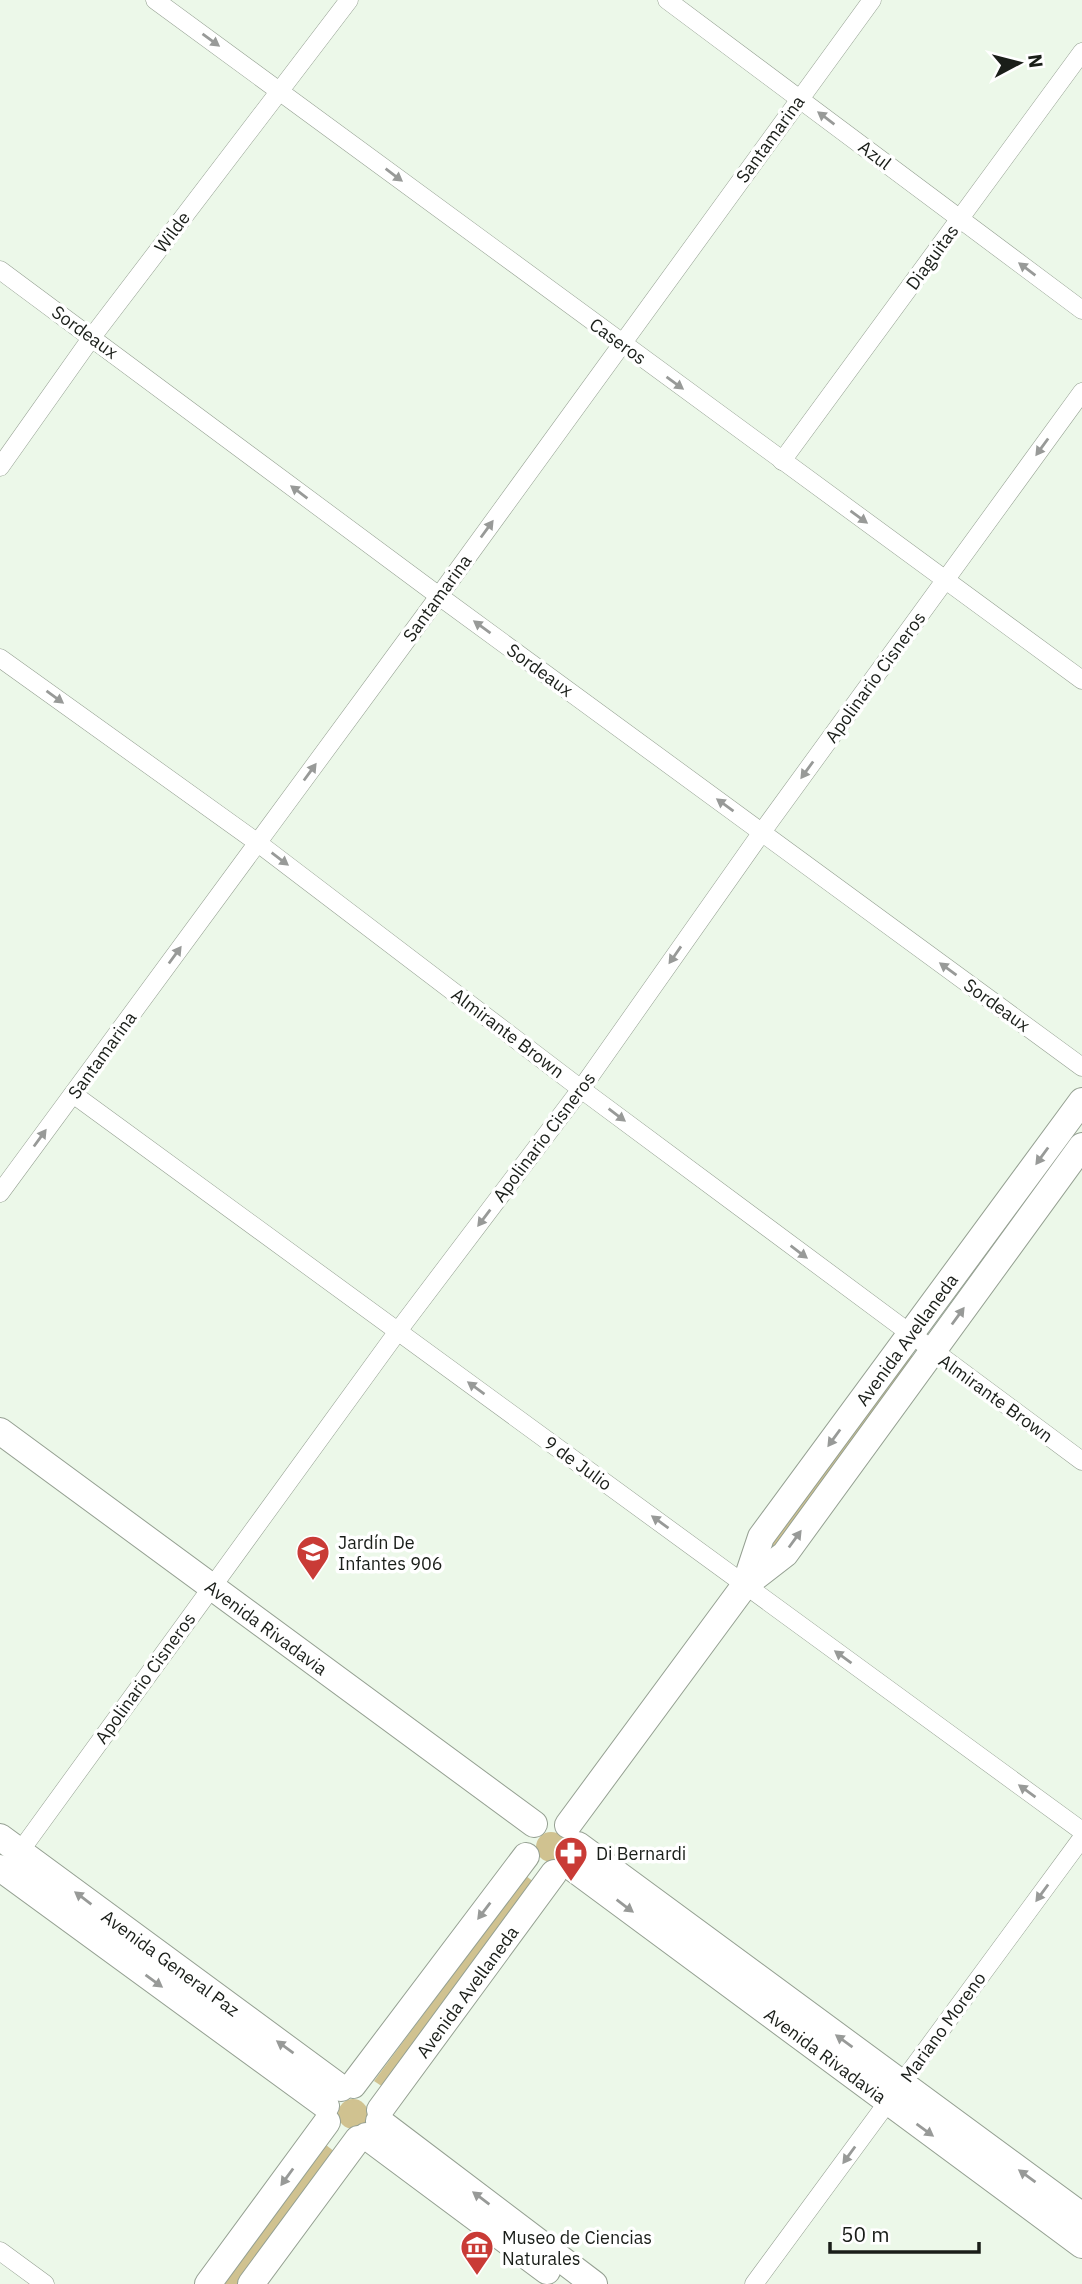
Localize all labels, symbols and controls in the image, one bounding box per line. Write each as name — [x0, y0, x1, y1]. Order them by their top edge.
north arrow — [984, 28, 1054, 98]
one-way arrow — [201, 33, 220, 47]
text: N — [1023, 53, 1049, 69]
street label: Santamarina — [731, 90, 810, 187]
one-way arrow — [817, 111, 835, 125]
street label: Azul — [854, 135, 896, 175]
one-way arrow — [385, 167, 403, 181]
street label: Wilde — [149, 207, 195, 257]
street label: Diaguitas — [901, 220, 963, 294]
one-way arrow — [1019, 262, 1037, 277]
street label: Sordeaux — [47, 300, 123, 364]
street label: Caseros — [585, 313, 651, 369]
one-way arrow — [666, 376, 684, 390]
one-way arrow — [1035, 438, 1049, 456]
one-way arrow — [290, 485, 308, 499]
one-way arrow — [850, 510, 868, 524]
one-way arrow — [480, 520, 494, 538]
street label: Santamarina — [398, 549, 477, 646]
street label: Apolinario Cisneros — [820, 607, 930, 747]
one-way arrow — [473, 621, 491, 635]
street label: Sordeaux — [502, 638, 578, 702]
one-way arrow — [46, 690, 64, 705]
one-way arrow — [800, 761, 814, 779]
one-way arrow — [303, 763, 317, 781]
one-way arrow — [716, 798, 734, 812]
one-way arrow — [270, 852, 288, 867]
one-way arrow — [168, 946, 182, 964]
one-way arrow — [668, 946, 682, 964]
one-way arrow — [939, 962, 957, 976]
street label: Sordeaux — [959, 973, 1035, 1037]
street label: Almirante Brown — [447, 983, 569, 1083]
street label: Santamarina — [63, 1006, 142, 1103]
street label: Apolinario Cisneros — [488, 1068, 600, 1206]
one-way arrow — [608, 1108, 626, 1122]
one-way arrow — [33, 1129, 47, 1147]
one-way arrow — [1034, 1146, 1049, 1164]
one-way arrow — [477, 1209, 491, 1227]
one-way arrow — [790, 1244, 808, 1258]
street label: Avenida Avellaneda — [850, 1269, 963, 1410]
one-way arrow — [951, 1307, 965, 1325]
street label: Almirante Brown — [934, 1349, 1058, 1447]
one-way arrow — [467, 1382, 485, 1396]
one-way arrow — [827, 1428, 842, 1446]
street label: 9 de Julio — [539, 1431, 617, 1495]
one-way arrow — [651, 1516, 669, 1530]
place label: Jardín De Infantes 906 — [338, 1531, 443, 1575]
one-way arrow — [788, 1531, 803, 1549]
school or university icon: Jardín De Infantes 906 — [294, 1533, 332, 1582]
street label: Avenida Rivadavia — [201, 1575, 333, 1680]
street label: Apolinario Cisneros — [90, 1608, 200, 1748]
one-way arrow — [834, 1650, 852, 1664]
one-way arrow — [1018, 1784, 1036, 1798]
pharmacy icon: Di Bernardi — [552, 1834, 590, 1883]
place label: Di Bernardi — [596, 1842, 686, 1865]
one-way arrow — [1034, 1883, 1049, 1901]
one-way arrow — [73, 1891, 92, 1905]
one-way arrow — [615, 1899, 633, 1914]
one-way arrow — [478, 1902, 492, 1920]
street label: Avenida General Paz — [97, 1904, 244, 2021]
street label: Avenida Avellaneda — [411, 1921, 523, 2062]
street label: Mariano Moreno — [895, 1967, 991, 2087]
one-way arrow — [145, 1974, 163, 1988]
street label: Avenida Rivadavia — [760, 2002, 891, 2108]
one-way arrow — [835, 2034, 853, 2048]
one-way arrow — [277, 2040, 295, 2055]
one-way arrow — [916, 2123, 934, 2137]
one-way arrow — [842, 2146, 856, 2164]
one-way arrow — [279, 2167, 294, 2185]
one-way arrow — [1018, 2169, 1036, 2183]
one-way arrow — [473, 2191, 491, 2206]
scale bar — [830, 2210, 979, 2254]
text: 50 m — [841, 2220, 890, 2248]
place label: Museo de Ciencias Naturales — [502, 2226, 652, 2270]
museum icon: Museo de Ciencias Naturales — [458, 2228, 496, 2277]

